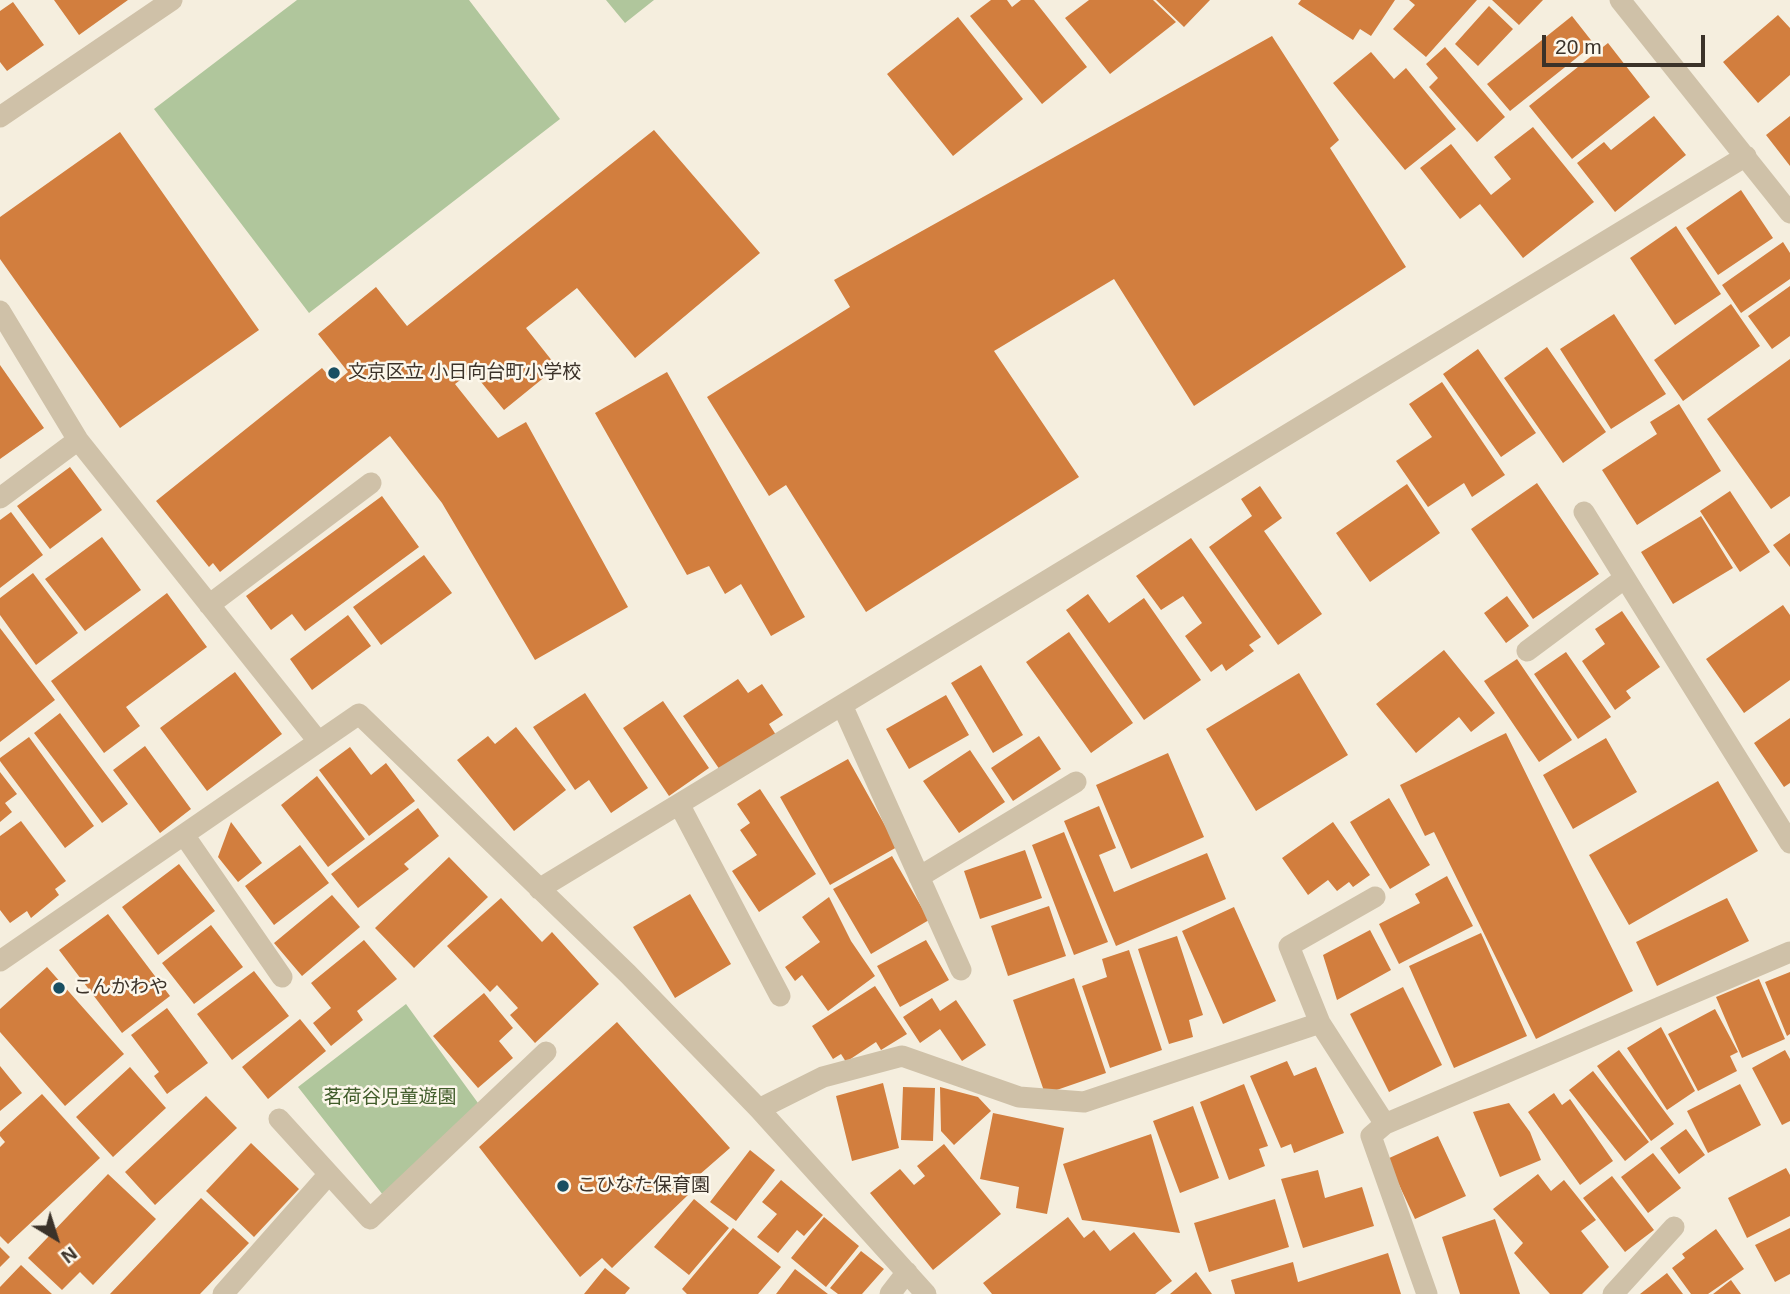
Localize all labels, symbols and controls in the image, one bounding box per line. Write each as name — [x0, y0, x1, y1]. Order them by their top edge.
scale bar — [1545, 21, 1708, 65]
text: 20 m — [1555, 35, 1602, 58]
place label: 文京区立 小日向台町小学校 — [348, 362, 581, 384]
marker: 文京区立 小日向台町小学校 — [326, 365, 342, 381]
place label: こんかわや — [73, 977, 168, 999]
marker: こんかわや — [51, 980, 67, 996]
park label: 茗荷谷児童遊園 — [324, 1087, 456, 1109]
place label: こひなた保育園 — [577, 1175, 710, 1197]
marker: こひなた保育園 — [555, 1178, 571, 1194]
north arrow — [21, 1203, 91, 1273]
text: N — [57, 1242, 81, 1267]

